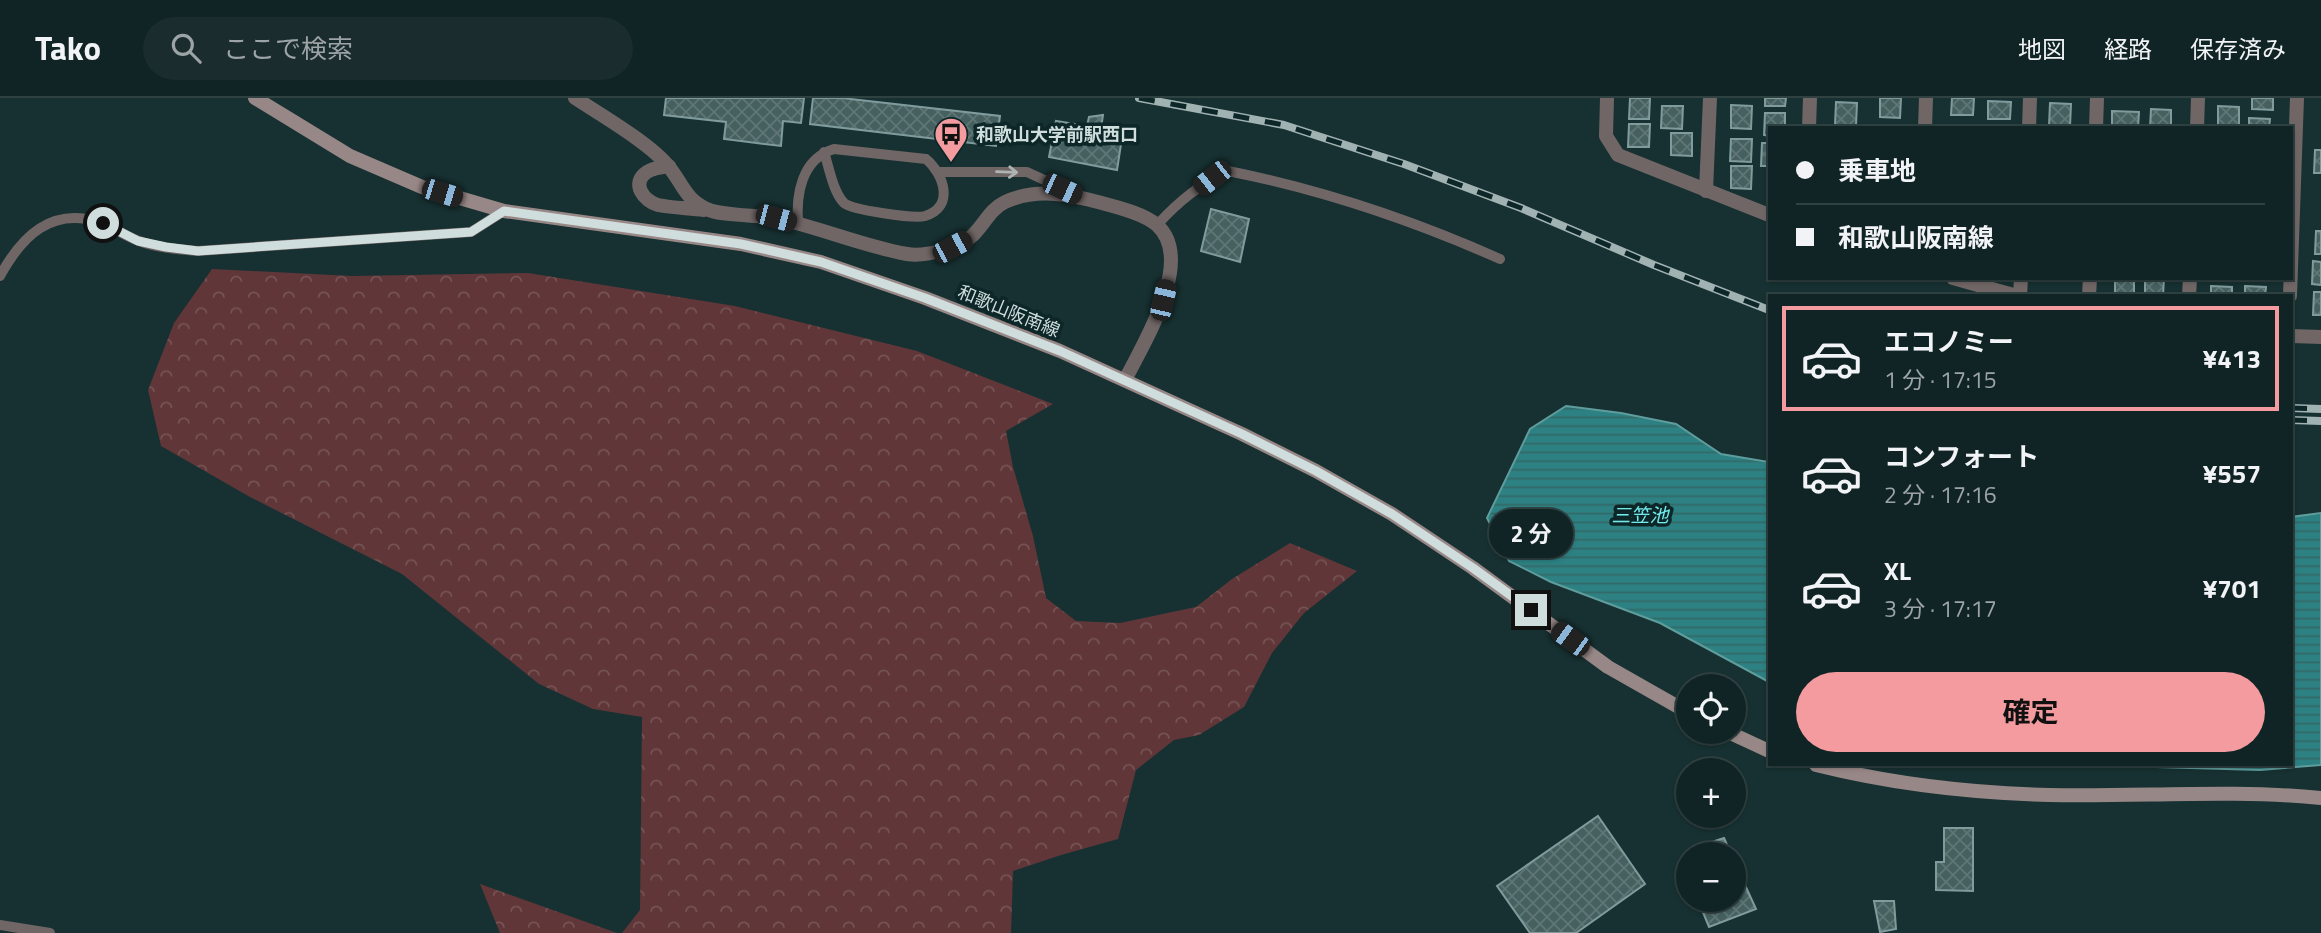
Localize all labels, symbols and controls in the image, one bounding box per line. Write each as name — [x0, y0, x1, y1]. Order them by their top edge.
search box — [143, 17, 633, 80]
text: Tako — [35, 23, 101, 73]
icon: search — [167, 29, 205, 67]
text: ここで検索 — [223, 29, 353, 68]
text: 地図 — [2018, 31, 2066, 67]
text: 経路 — [2104, 31, 2152, 67]
text: 保存済み — [2190, 31, 2286, 67]
bus stop icon: 和歌山大学前駅西口 — [932, 115, 970, 164]
place label: 和歌山大学前駅西口 — [976, 121, 1138, 148]
text: 乗車地 — [1838, 151, 1916, 190]
car — [1189, 157, 1236, 199]
one-way arrow — [995, 165, 1018, 179]
car — [1039, 171, 1086, 207]
car — [419, 177, 466, 209]
car — [753, 202, 800, 234]
route start — [87, 207, 119, 239]
text: 和歌山阪南線 — [1838, 218, 1994, 257]
car — [929, 228, 976, 266]
car — [1149, 277, 1178, 323]
street label: 和歌山阪南線 — [954, 278, 1064, 344]
text: エコノミー — [1884, 322, 2014, 361]
icon: car — [1800, 327, 1863, 390]
text: ¥413 — [2203, 339, 2261, 378]
text: 1 分 · 17:15 — [1884, 362, 1997, 397]
text: コンフォート — [1884, 437, 2039, 476]
icon: car — [1800, 442, 1863, 505]
text: ¥557 — [2203, 454, 2261, 493]
text: 2 分 · 17:16 — [1884, 477, 1997, 512]
water label: 三笠池 — [1611, 500, 1670, 529]
callout: 2 分 — [1489, 508, 1573, 558]
text: 2 分 — [1511, 516, 1551, 551]
text: XL — [1884, 551, 1911, 590]
icon: car — [1800, 557, 1863, 620]
text: ¥701 — [2203, 569, 2261, 608]
text: 3 分 · 17:17 — [1884, 591, 1997, 626]
route end — [1515, 594, 1547, 626]
car — [1547, 618, 1594, 660]
button: 確定 — [1796, 672, 2265, 752]
map controls — [1676, 674, 1746, 912]
button: locate — [1676, 674, 1746, 744]
button: + — [1676, 758, 1746, 828]
button: − — [1676, 842, 1746, 912]

